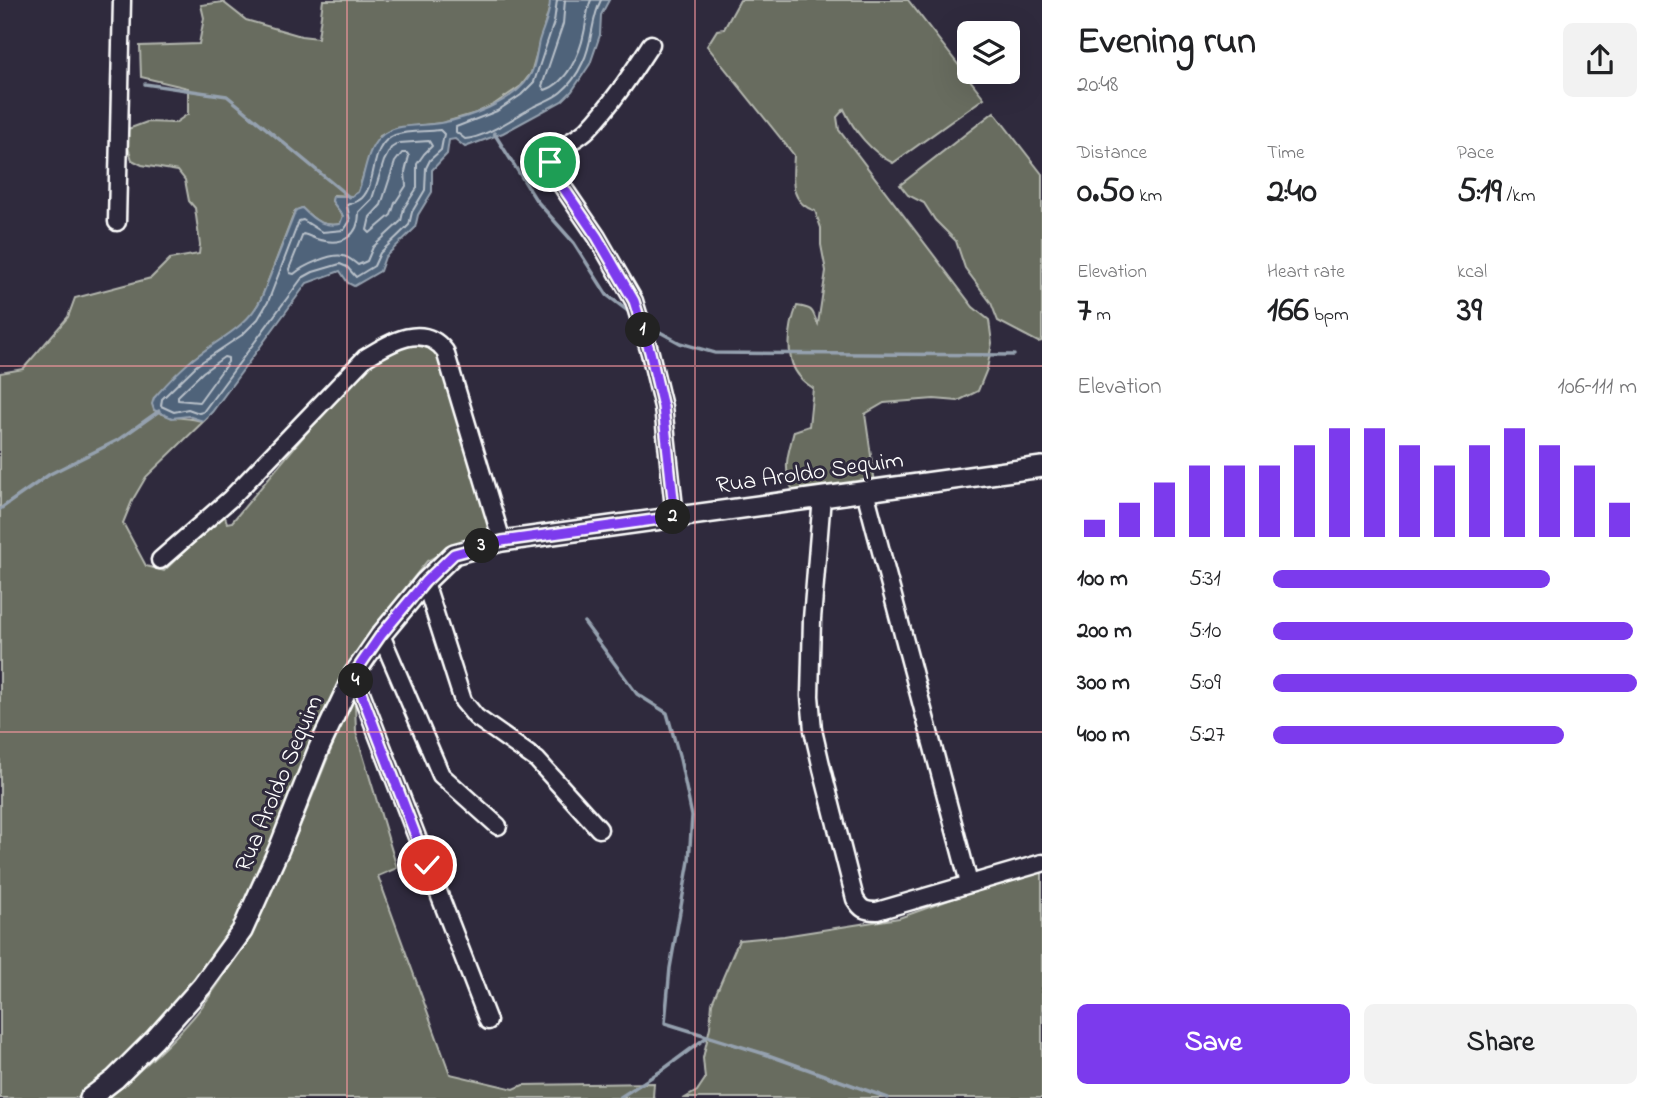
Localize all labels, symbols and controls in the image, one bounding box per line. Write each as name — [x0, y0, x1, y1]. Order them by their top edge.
text: Evening run — [1077, 15, 1256, 71]
map controls — [957, 21, 1020, 84]
button: layers — [957, 21, 1020, 84]
button: share — [1563, 23, 1637, 97]
text: 20:48 — [1077, 69, 1118, 102]
pin — [520, 132, 580, 192]
text: Distance — [1077, 140, 1147, 167]
text: Time — [1267, 140, 1305, 167]
text: Pace — [1457, 140, 1494, 167]
icon: arrive — [531, 143, 569, 181]
text: 0.50 — [1077, 167, 1134, 218]
text: 2:40 — [1267, 167, 1317, 218]
text: 5:19 — [1457, 167, 1502, 218]
text: km — [1134, 183, 1162, 210]
text: /km — [1502, 183, 1535, 210]
text: Elevation — [1077, 259, 1147, 286]
text: Heart rate — [1267, 259, 1345, 286]
text: kcal — [1457, 259, 1487, 286]
text: 7 — [1077, 286, 1091, 337]
text: 166 — [1267, 286, 1309, 337]
text: 39 — [1457, 286, 1482, 337]
text: m — [1091, 302, 1111, 329]
text: bpm — [1309, 302, 1349, 329]
pin: 1 — [626, 312, 660, 348]
text: 1 — [639, 316, 646, 343]
text: Elevation — [1077, 371, 1162, 404]
text: 106–111 m — [1557, 371, 1637, 404]
street label: Rua Aroldo Sequim — [714, 444, 906, 504]
pin: 2 — [656, 500, 690, 534]
text: 2 — [668, 503, 677, 530]
pin: 3 — [464, 528, 500, 564]
text: 3 — [478, 532, 485, 559]
text: 100 m — [1077, 563, 1128, 596]
text: 5:31 — [1189, 563, 1221, 596]
text: 200 m — [1077, 615, 1132, 648]
text: 5:10 — [1189, 615, 1221, 648]
pin: 4 — [338, 664, 374, 698]
text: 4 — [352, 667, 359, 694]
text: 300 m — [1077, 667, 1130, 700]
text: 5:09 — [1189, 667, 1221, 700]
street label: Rua Aroldo Sequim — [227, 690, 333, 878]
text: 400 m — [1077, 719, 1130, 752]
text: 5:27 — [1189, 719, 1225, 752]
pin — [397, 835, 457, 895]
icon: check — [408, 846, 446, 884]
button: Save — [1077, 1004, 1350, 1084]
button: Share — [1364, 1004, 1637, 1084]

